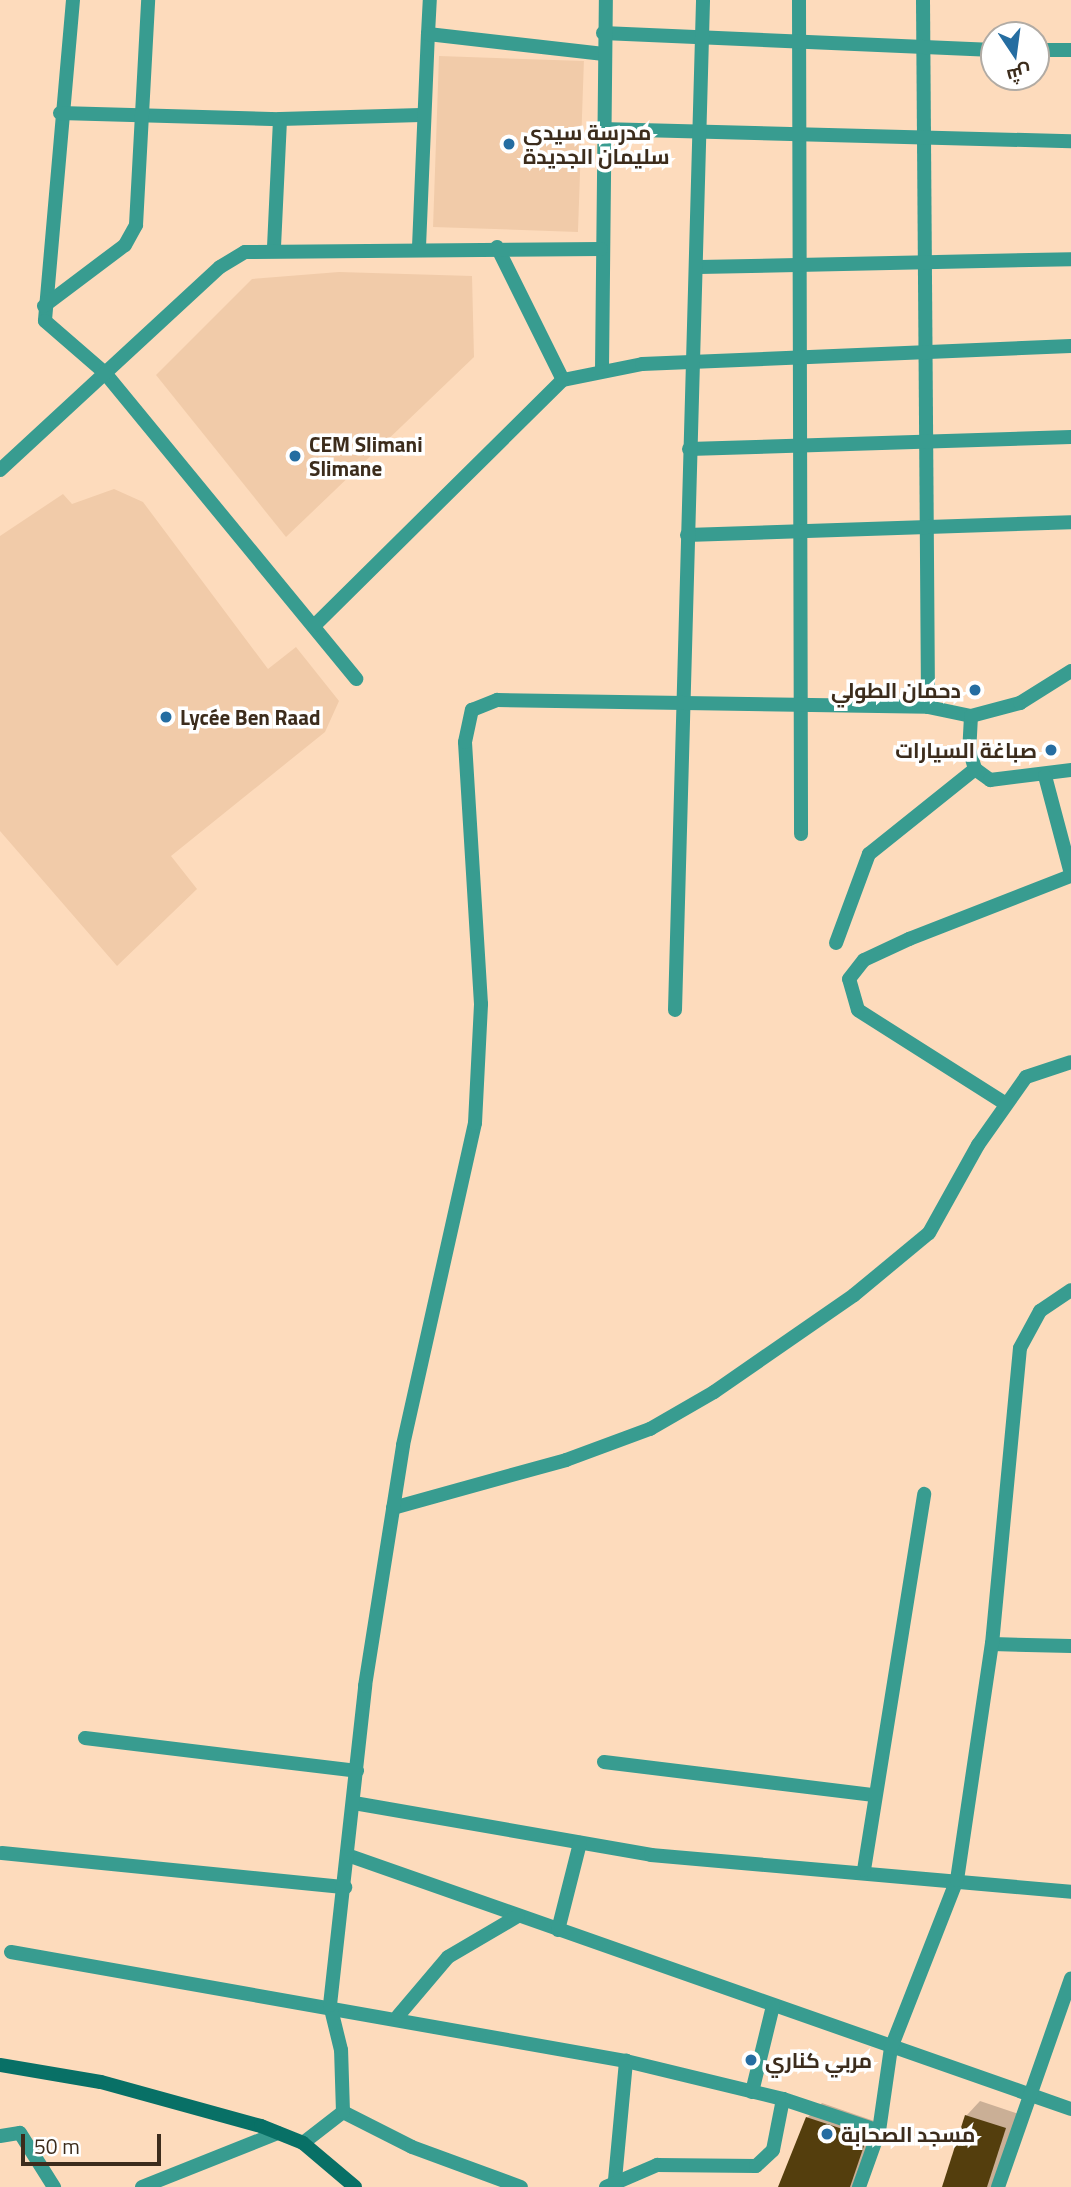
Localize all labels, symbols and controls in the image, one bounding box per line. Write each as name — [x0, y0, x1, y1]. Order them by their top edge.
north arrow — [980, 21, 1050, 91]
text: ش — [1004, 58, 1035, 92]
place label: مدرسة سيدي سليمان الجديدة — [523, 119, 670, 169]
marker: مدرسة سيدي سليمان الجديدة — [501, 136, 517, 152]
place label: CEM Slimani Slimane — [309, 431, 423, 481]
marker: CEM Slimani Slimane — [287, 448, 303, 464]
place label: دحمان الطولي — [831, 677, 961, 703]
marker: دحمان الطولي — [967, 682, 983, 698]
place label: Lycée Ben Raad — [180, 704, 320, 730]
marker: Lycée Ben Raad — [158, 709, 174, 725]
place label: صباغة السيارات — [895, 737, 1037, 763]
marker: صباغة السيارات — [1043, 742, 1059, 758]
place label: مربي كناري — [765, 2047, 872, 2073]
marker: مربي كناري — [743, 2052, 759, 2068]
scale bar — [24, 2120, 164, 2164]
place label: مسجد الصحابة — [841, 2121, 976, 2147]
marker: مسجد الصحابة — [819, 2126, 835, 2142]
text: 50 m — [34, 2130, 80, 2162]

